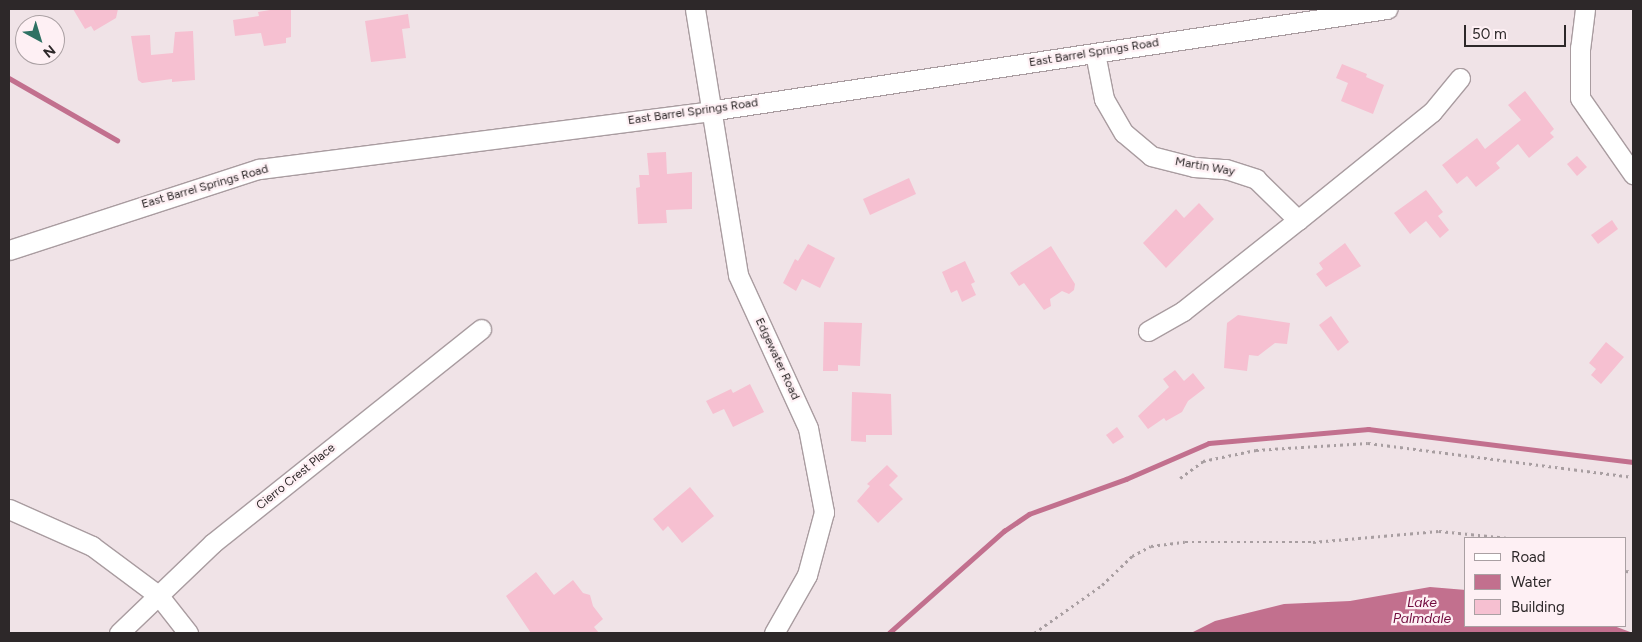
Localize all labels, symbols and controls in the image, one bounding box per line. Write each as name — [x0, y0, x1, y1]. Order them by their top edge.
north arrow — [15, 15, 65, 65]
scale bar — [1467, 15, 1570, 47]
text: 50 m — [1472, 25, 1507, 43]
street label: East Barrel Springs Road — [1028, 36, 1160, 70]
text: N — [40, 41, 59, 61]
street label: East Barrel Springs Road — [627, 96, 759, 128]
street label: Martin Way — [1174, 155, 1236, 179]
street label: East Barrel Springs Road — [140, 162, 270, 212]
street label: Edgewater Road — [752, 316, 802, 402]
street label: Cierro Crest Place — [254, 441, 338, 513]
legend — [1464, 537, 1627, 627]
text: Road — [1511, 548, 1546, 566]
text: Water — [1511, 573, 1551, 591]
water label: Lake Palmdale — [1393, 595, 1451, 628]
text: Building — [1511, 598, 1565, 616]

